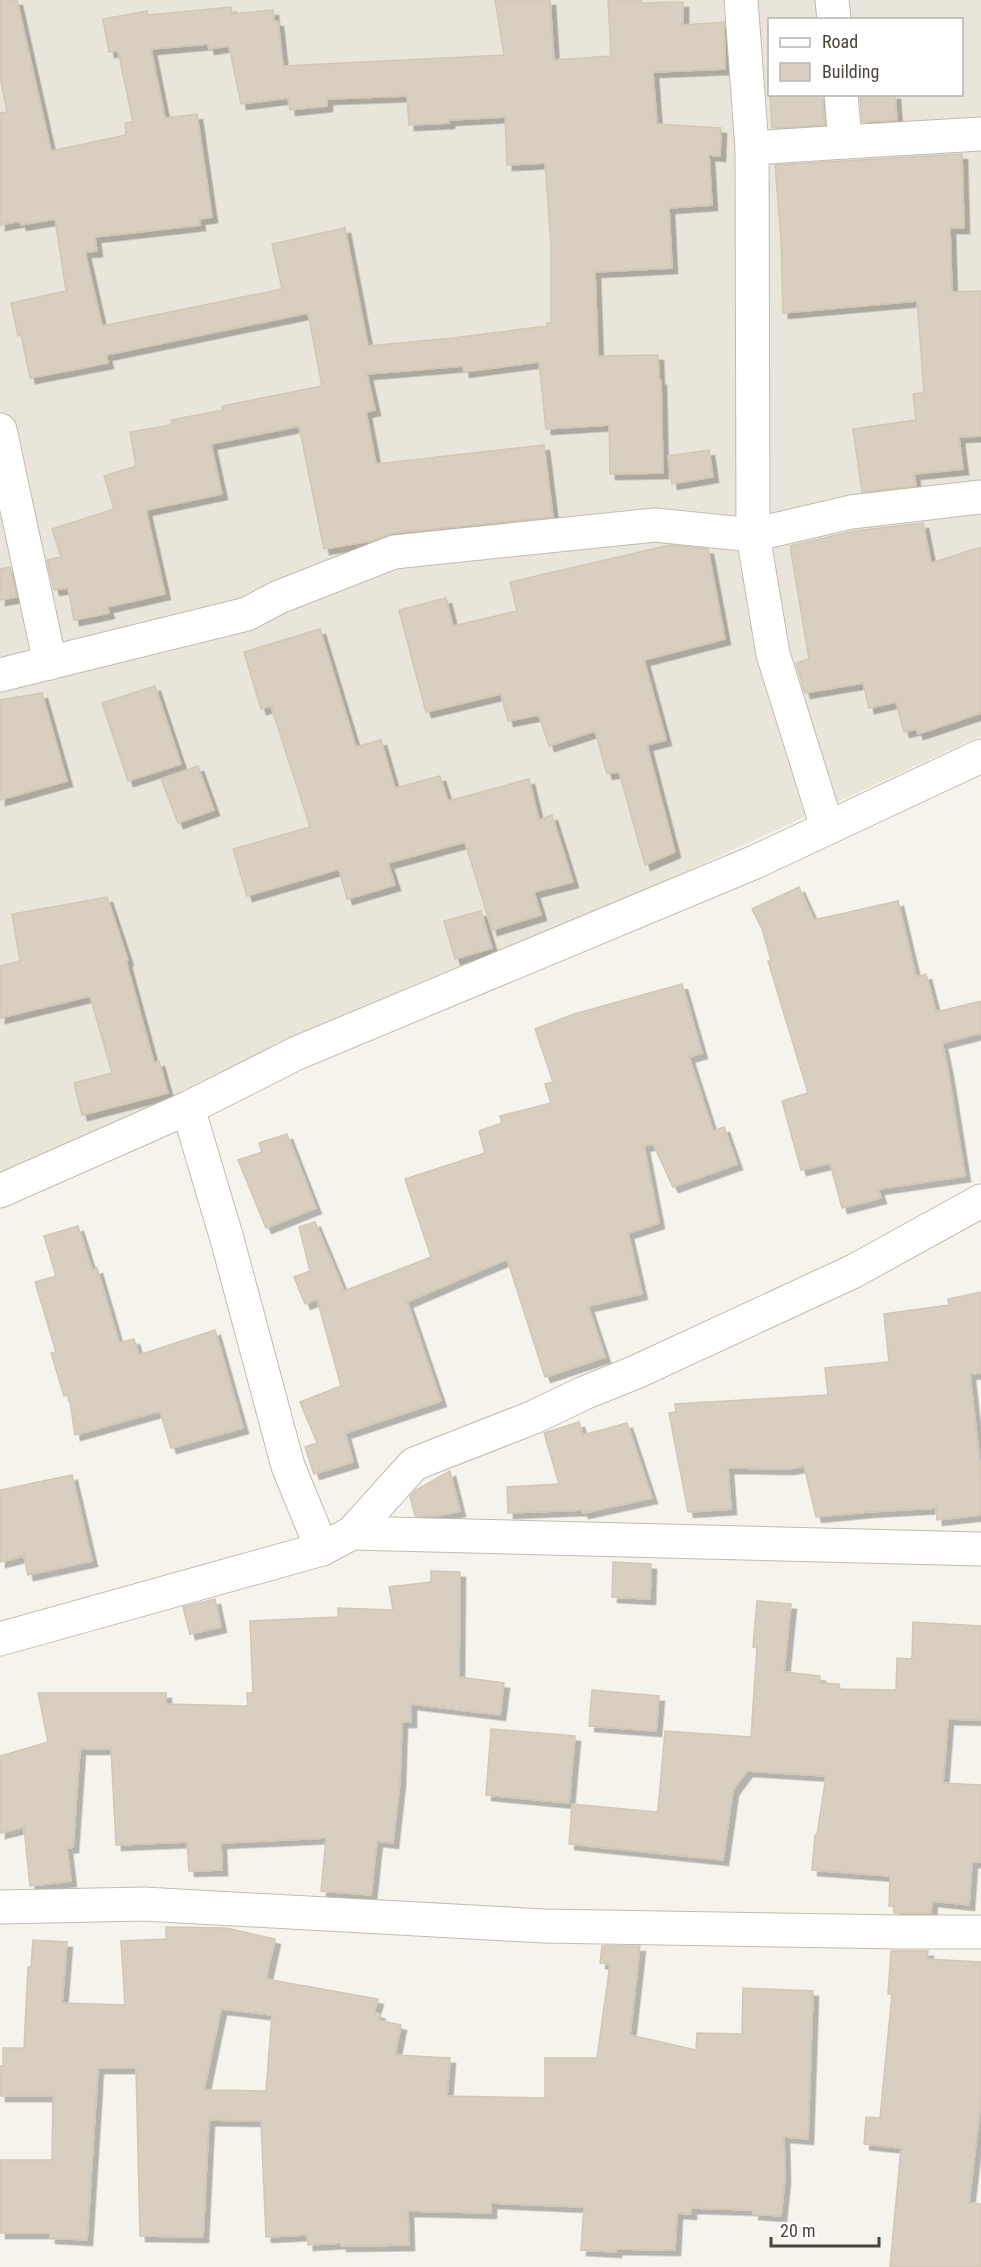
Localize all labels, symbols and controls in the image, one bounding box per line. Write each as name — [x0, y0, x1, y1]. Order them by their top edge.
legend — [768, 18, 963, 96]
text: Road — [822, 31, 858, 52]
text: Building — [822, 61, 879, 82]
scale bar — [771, 2210, 879, 2248]
text: 20 m — [780, 2220, 815, 2241]

